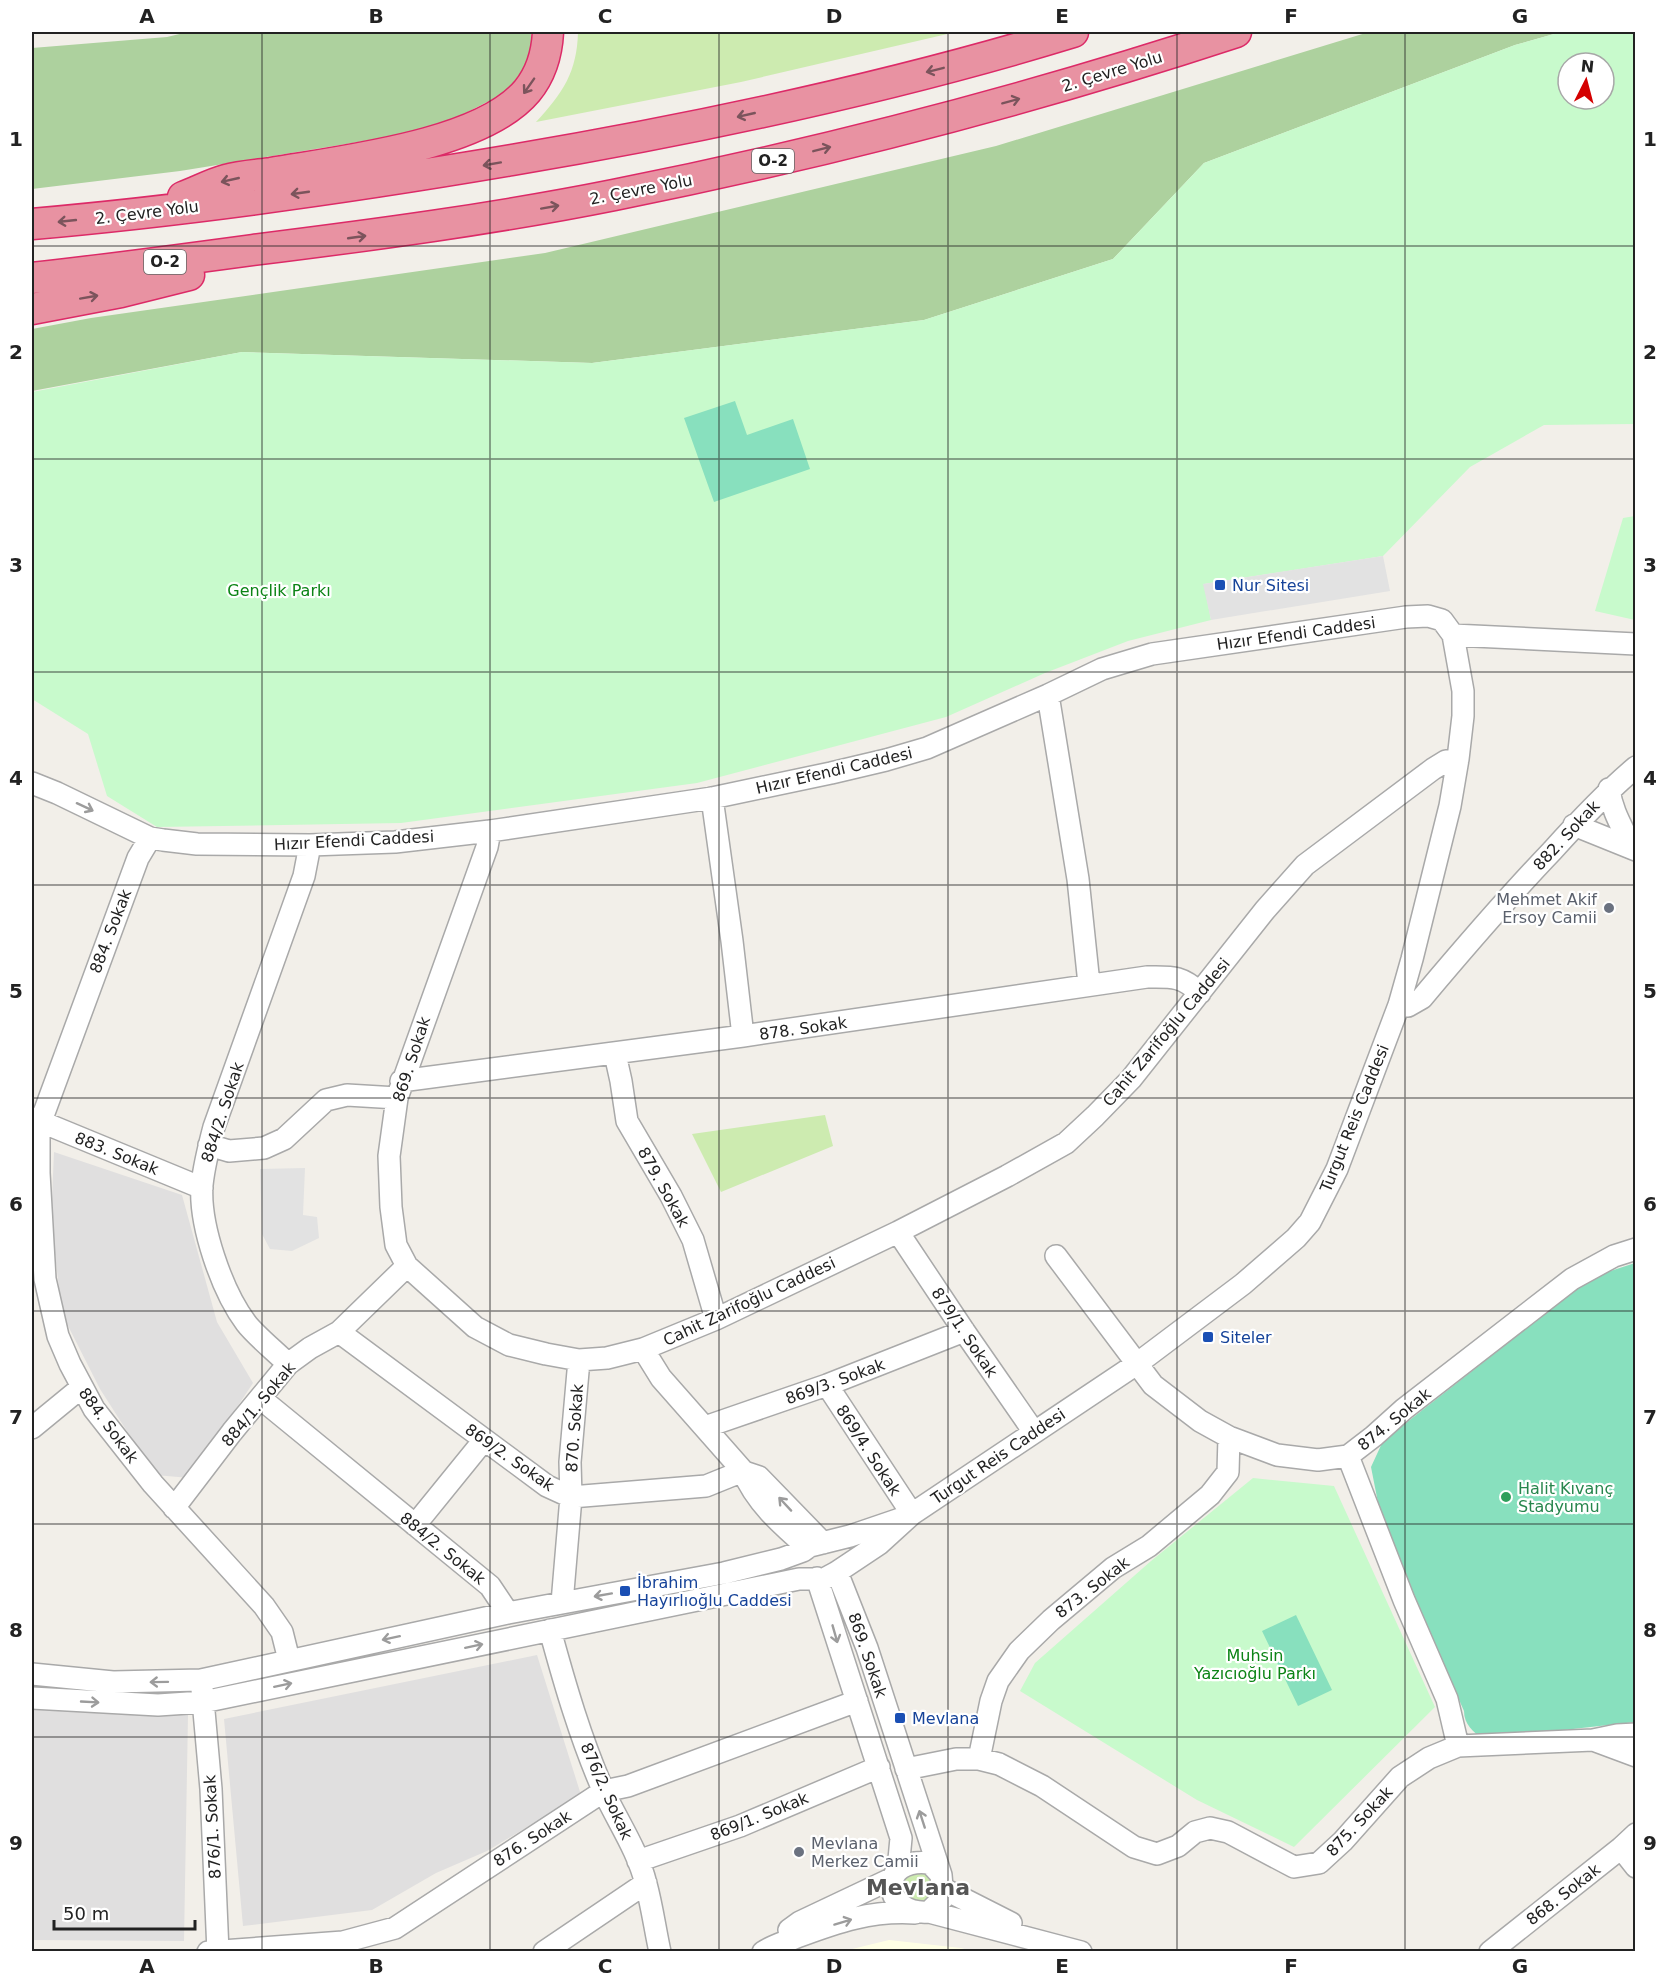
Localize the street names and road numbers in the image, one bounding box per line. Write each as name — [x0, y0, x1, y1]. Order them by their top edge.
street label: 2. Çevre Yolu — [1060, 47, 1165, 96]
road number: O-2 — [752, 149, 794, 173]
street label: 2. Çevre Yolu — [588, 170, 694, 209]
street label: 2. Çevre Yolu — [94, 197, 200, 228]
road number: O-2 — [144, 250, 186, 274]
street label: Hızır Efendi Caddesi — [1215, 613, 1377, 654]
street label: Hızır Efendi Caddesi — [754, 743, 914, 798]
street label: 882. Sokak — [1529, 796, 1604, 874]
street label: Hızır Efendi Caddesi — [273, 827, 435, 854]
street label: 884. Sokak — [86, 886, 135, 976]
street label: Cahit Zarifoğlu Caddesi — [1099, 954, 1234, 1110]
street label: 869. Sokak — [389, 1013, 434, 1104]
street label: 878. Sokak — [758, 1013, 849, 1044]
street label: Turgut Reis Caddesi — [1316, 1042, 1393, 1196]
street label: 884/2. Sokak — [197, 1059, 248, 1165]
street label: 883. Sokak — [72, 1128, 162, 1179]
street label: 879. Sokak — [634, 1144, 694, 1231]
street label: Cahit Zarifoğlu Caddesi — [660, 1253, 838, 1350]
street label: 879/1. Sokak — [928, 1284, 1002, 1381]
street label: 869/3. Sokak — [783, 1354, 888, 1408]
street label: 884/1. Sokak — [218, 1358, 300, 1450]
street label: 870. Sokak — [562, 1382, 587, 1473]
street label: 884. Sokak — [75, 1384, 143, 1467]
street label: 874. Sokak — [1354, 1384, 1435, 1455]
street label: 869/4. Sokak — [832, 1401, 905, 1500]
street label: Turgut Reis Caddesi — [927, 1405, 1069, 1509]
street label: 869/2. Sokak — [462, 1420, 558, 1496]
street label: 884/2. Sokak — [396, 1508, 490, 1589]
street label: 873. Sokak — [1052, 1552, 1134, 1622]
street label: 869. Sokak — [844, 1610, 891, 1701]
street label: 876/2. Sokak — [577, 1740, 637, 1843]
street label: 876/1. Sokak — [200, 1774, 225, 1880]
street label: 875. Sokak — [1322, 1782, 1397, 1860]
street label: 869/1. Sokak — [707, 1788, 812, 1845]
street label: 876. Sokak — [490, 1806, 575, 1871]
street label: 868. Sokak — [1523, 1859, 1605, 1929]

